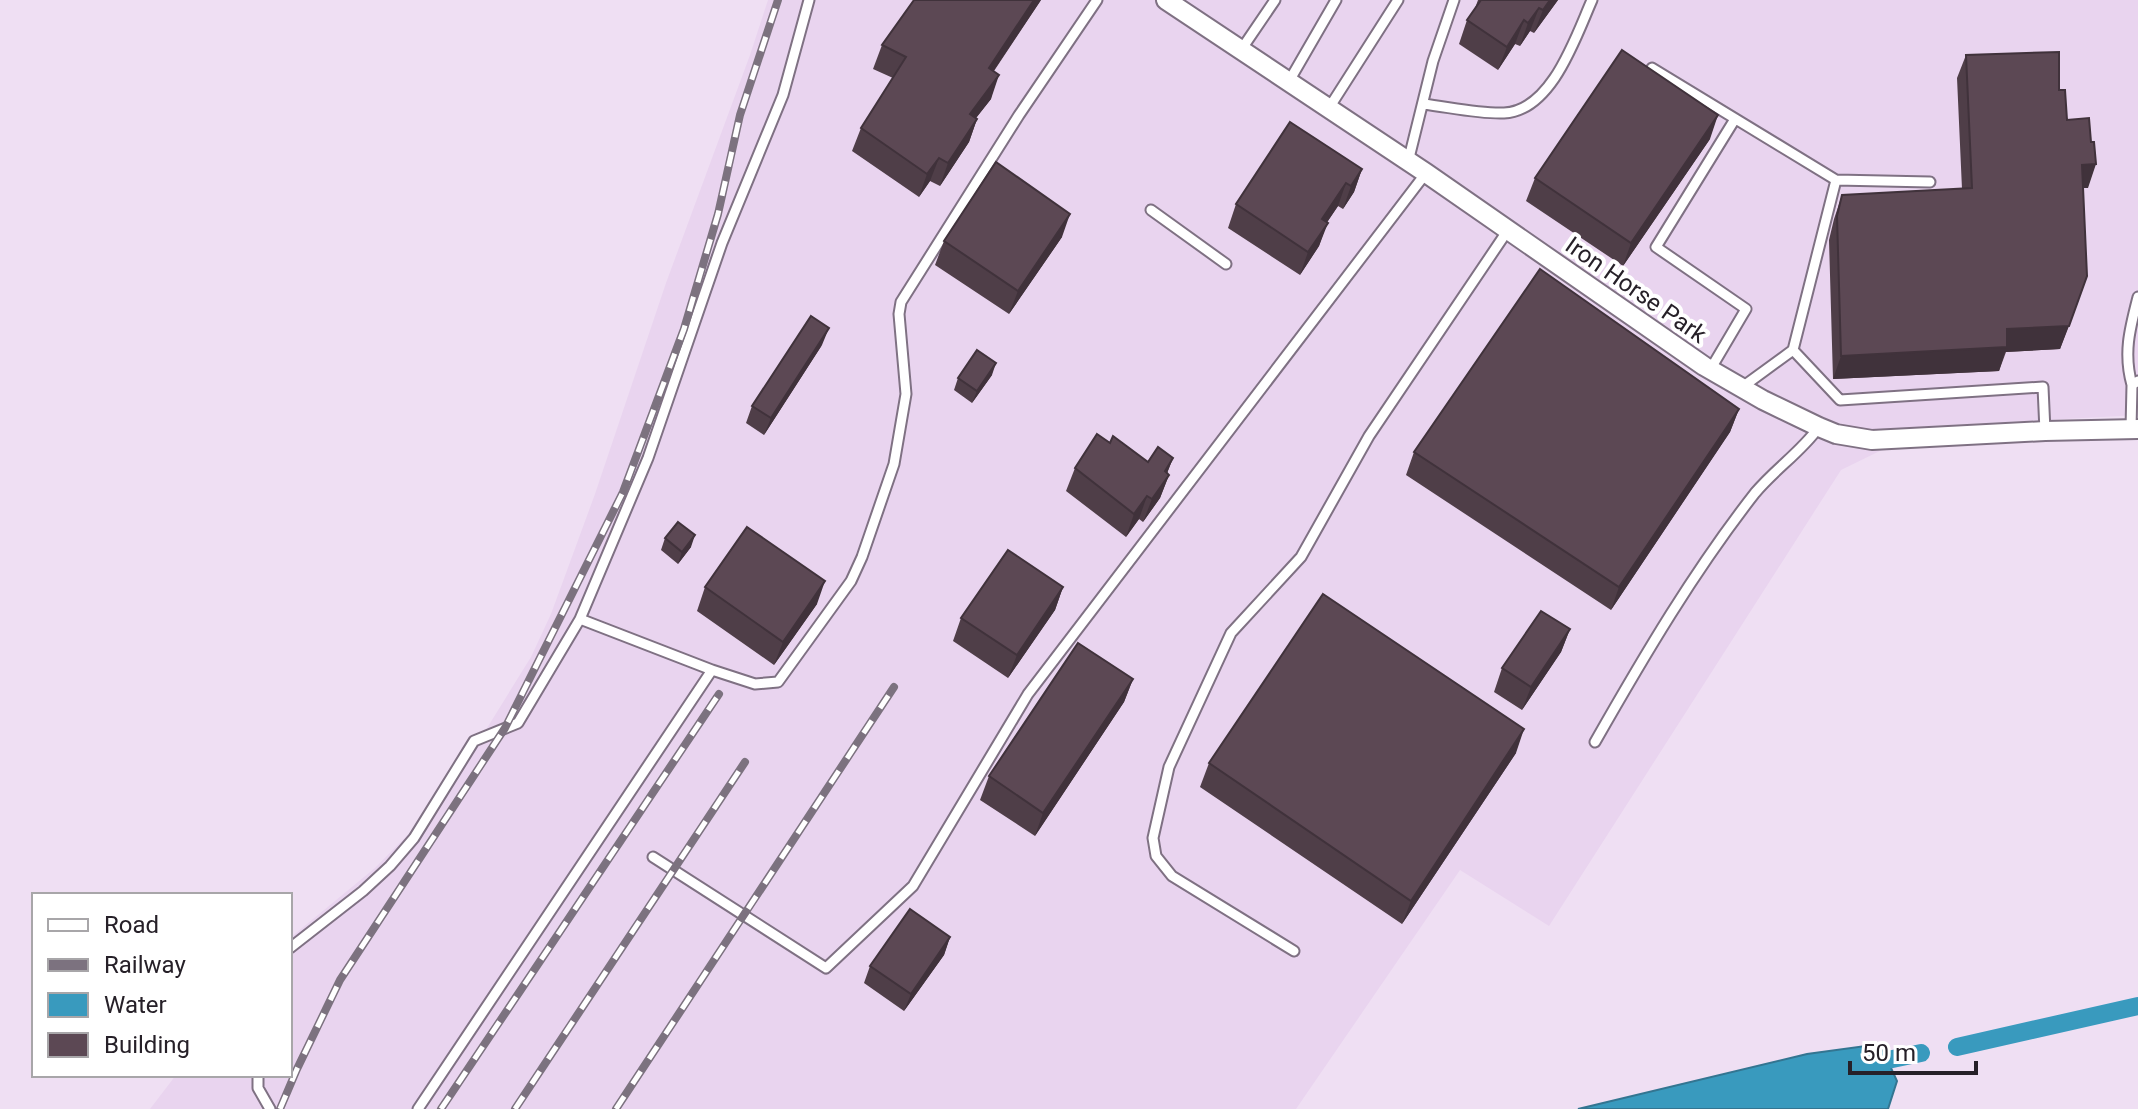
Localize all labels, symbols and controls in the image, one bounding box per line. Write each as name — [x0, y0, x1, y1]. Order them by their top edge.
street label: Iron Horse Park — [1560, 231, 1713, 349]
legend — [32, 893, 292, 1077]
text: Road — [104, 911, 159, 939]
text: Railway — [104, 951, 186, 979]
text: Water — [104, 991, 167, 1019]
scale bar — [1850, 1025, 1976, 1075]
text: Building — [104, 1031, 190, 1059]
text: 50 m — [1862, 1039, 1916, 1067]

